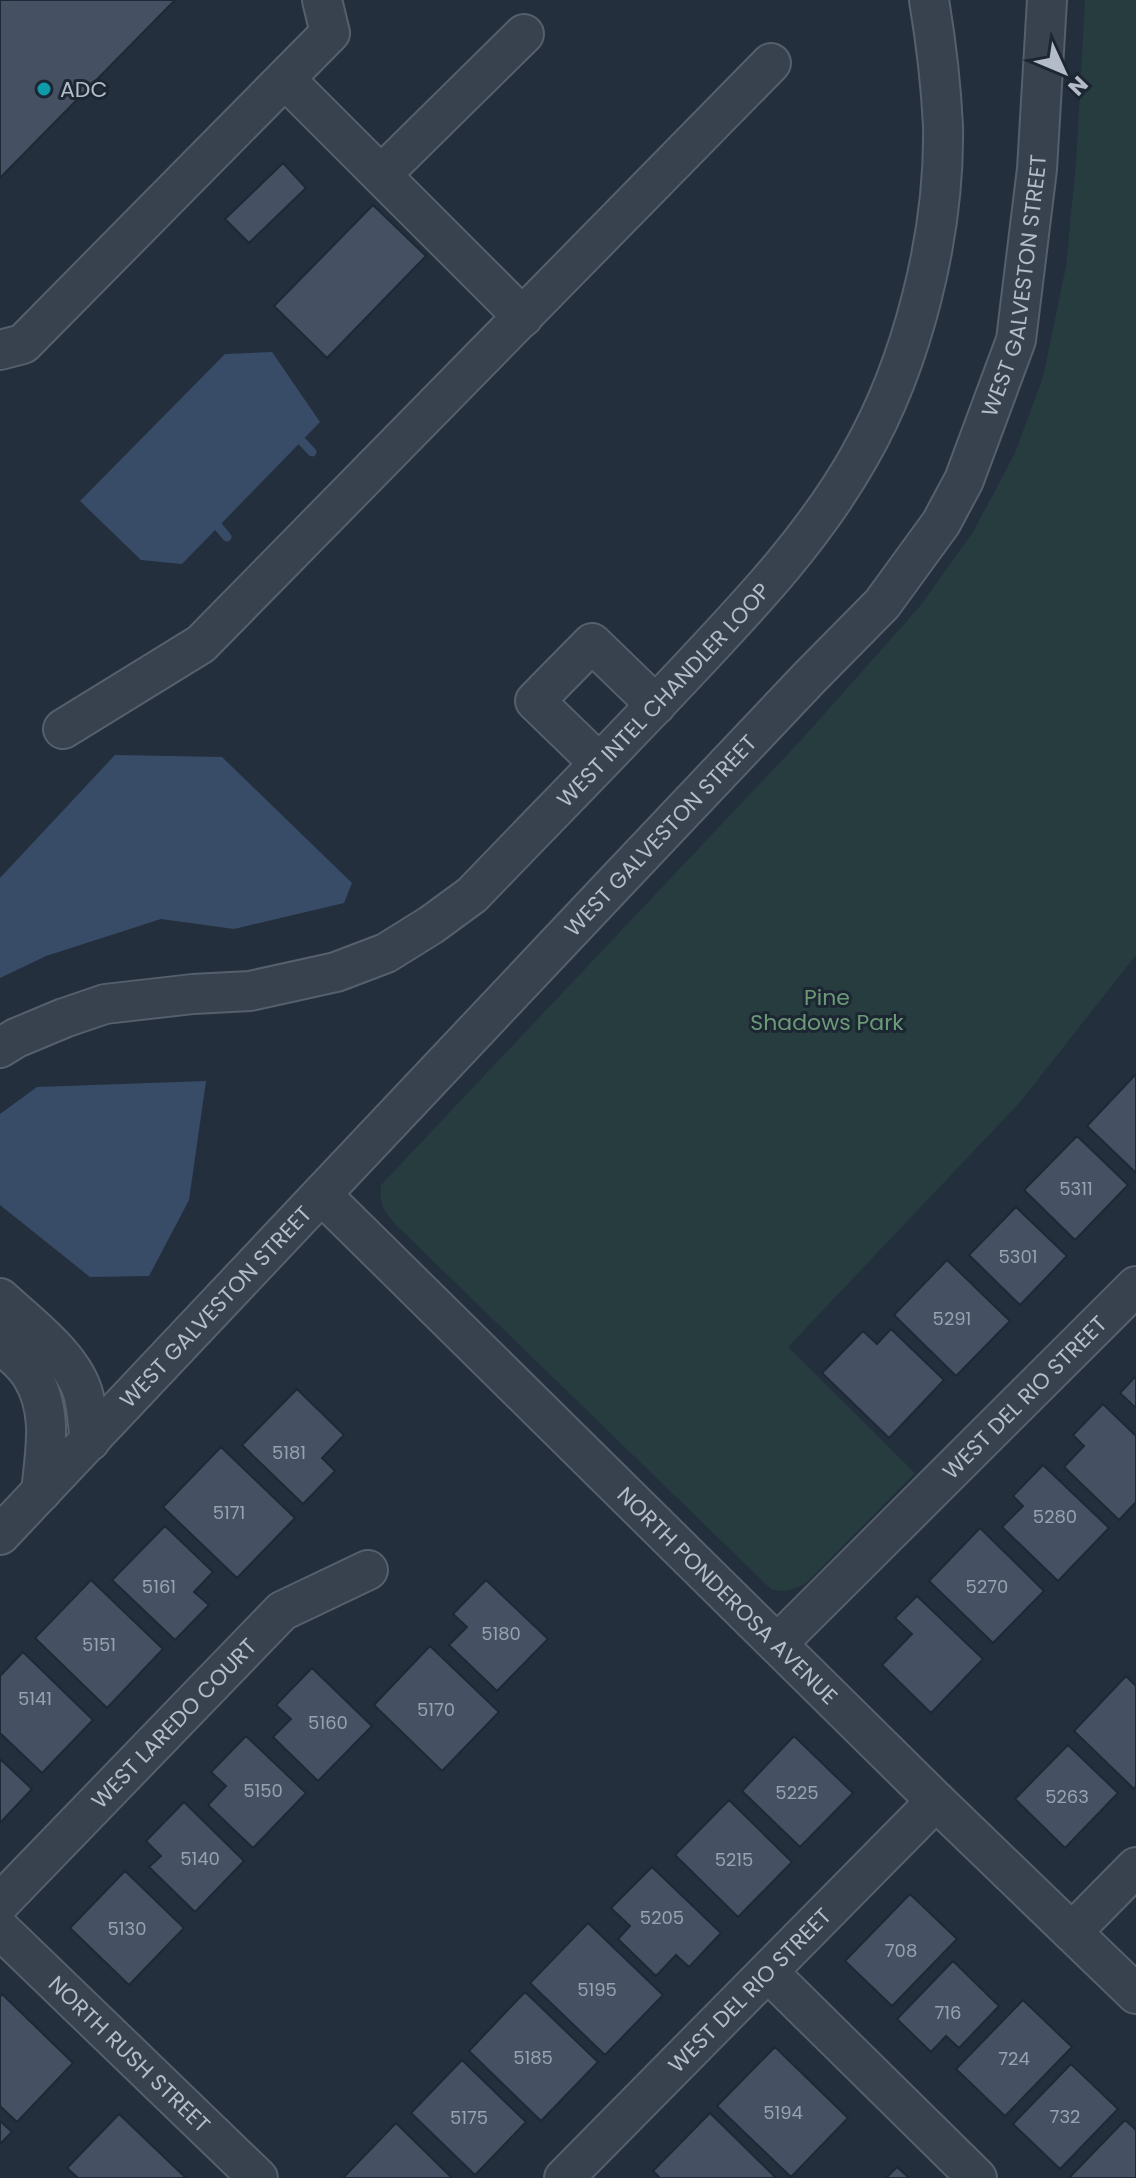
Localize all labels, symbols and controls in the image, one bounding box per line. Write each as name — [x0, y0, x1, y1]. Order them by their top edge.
north arrow — [1024, 32, 1104, 112]
text: N — [1061, 69, 1095, 102]
place label: ADC — [60, 74, 107, 105]
marker: ADC — [35, 80, 53, 98]
street label: WEST GALVESTON STREET — [973, 153, 1053, 421]
street label: WEST INTEL CHANDLER LOOP — [550, 576, 777, 814]
street label: WEST GALVESTON STREET — [557, 727, 763, 943]
park label: Pine Shadows Park — [750, 982, 904, 1038]
house number: 5311 — [1059, 1176, 1093, 1201]
street label: WEST GALVESTON STREET — [112, 1199, 319, 1414]
house number: 5301 — [999, 1244, 1037, 1269]
house number: 5291 — [933, 1306, 971, 1331]
street label: WEST DEL RIO STREET — [935, 1308, 1113, 1486]
house number: 5181 — [272, 1440, 306, 1465]
street label: NORTH PONDEROSA AVENUE — [611, 1480, 845, 1711]
house number: 5171 — [213, 1500, 245, 1525]
house number: 5280 — [1033, 1504, 1077, 1529]
house number: 5161 — [142, 1574, 176, 1599]
house number: 5270 — [966, 1574, 1008, 1599]
house number: 5180 — [481, 1621, 521, 1646]
street label: WEST LAREDO COURT — [84, 1631, 263, 1815]
house number: 5151 — [82, 1632, 116, 1657]
house number: 5141 — [18, 1686, 52, 1711]
house number: 5170 — [417, 1697, 455, 1722]
house number: 5160 — [308, 1710, 348, 1735]
house number: 5150 — [243, 1778, 283, 1803]
house number: 5225 — [775, 1780, 819, 1805]
house number: 5263 — [1045, 1784, 1089, 1809]
house number: 5140 — [180, 1846, 220, 1871]
house number: 5215 — [715, 1847, 753, 1872]
street label: WEST DEL RIO STREET — [661, 1901, 838, 2079]
house number: 5205 — [640, 1905, 684, 1930]
house number: 5130 — [108, 1916, 146, 1941]
house number: 708 — [885, 1938, 917, 1963]
street label: NORTH RUSH STREET — [42, 1968, 217, 2140]
house number: 5195 — [577, 1977, 617, 2002]
house number: 716 — [934, 2000, 962, 2025]
house number: 5185 — [513, 2045, 553, 2070]
house number: 724 — [998, 2046, 1030, 2071]
house number: 5194 — [763, 2100, 803, 2125]
house number: 732 — [1050, 2104, 1080, 2129]
house number: 5175 — [450, 2105, 488, 2130]

